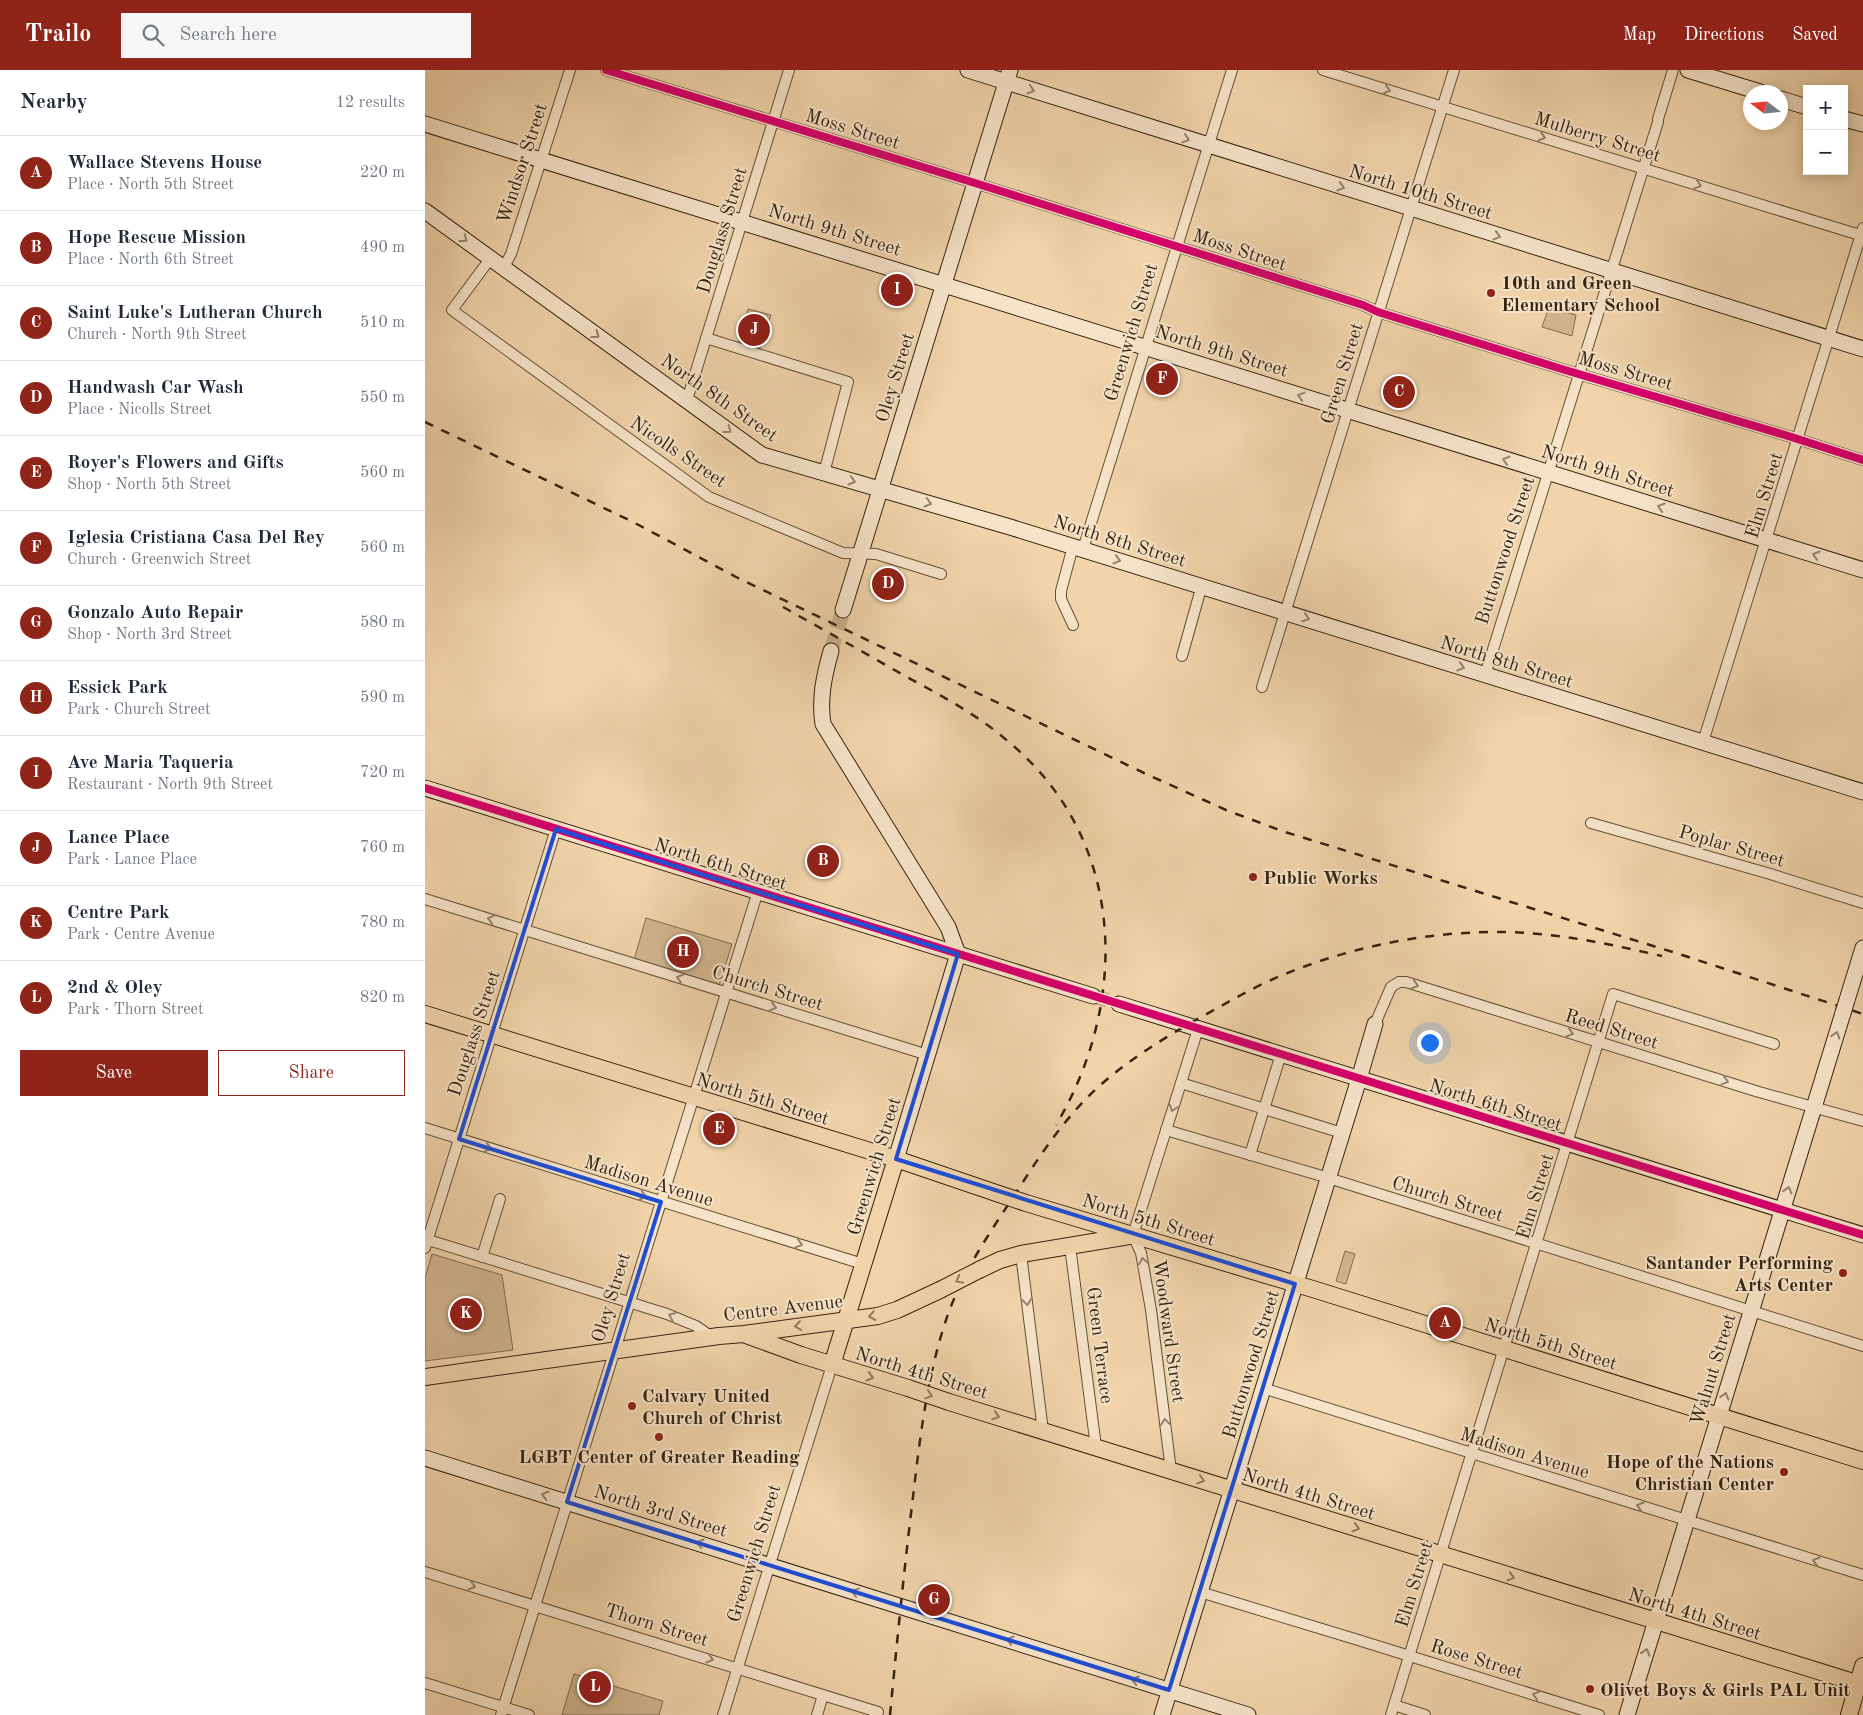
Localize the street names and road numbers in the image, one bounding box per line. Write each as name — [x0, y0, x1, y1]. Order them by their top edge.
street label: Windsor Street — [495, 101, 552, 227]
street label: Moss Street — [803, 107, 902, 154]
street label: Mulberry Street — [1532, 110, 1663, 167]
street label: North 10th Street — [1346, 163, 1494, 224]
street label: Douglass Street — [695, 165, 752, 296]
street label: North 9th Street — [766, 202, 903, 261]
street label: Moss Street — [1190, 227, 1289, 275]
street label: Greenwich Street — [1102, 261, 1162, 404]
street label: Green Street — [1319, 321, 1368, 427]
street label: North 9th Street — [1153, 323, 1290, 382]
street label: Oley Street — [874, 331, 919, 425]
street label: Moss Street — [1576, 350, 1675, 395]
street label: North 8th Street — [657, 352, 780, 446]
street label: Nicolls Street — [626, 414, 729, 492]
street label: North 9th Street — [1539, 443, 1676, 502]
street label: Elm Street — [1743, 450, 1787, 541]
street label: Buttonwood Street — [1473, 474, 1539, 627]
street label: North 8th Street — [1051, 513, 1188, 572]
street label: North 8th Street — [1438, 634, 1575, 693]
street label: Poplar Street — [1676, 823, 1786, 872]
street label: North 6th Street — [652, 836, 789, 895]
street label: Church Street — [709, 963, 825, 1015]
street label: Douglass Street — [446, 968, 505, 1099]
street label: Reed Street — [1562, 1007, 1660, 1054]
street label: North 5th Street — [694, 1071, 831, 1130]
street label: North 6th Street — [1427, 1077, 1564, 1136]
street label: Greenwich Street — [845, 1095, 905, 1238]
street label: Elm Street — [1514, 1151, 1558, 1242]
street label: Madison Avenue — [581, 1154, 715, 1211]
street label: Church Street — [1389, 1174, 1505, 1226]
street label: North 5th Street — [1080, 1192, 1217, 1251]
street label: Oley Street — [590, 1251, 635, 1345]
street label: Woodward Street — [1148, 1259, 1187, 1404]
street label: Green Terrace — [1082, 1286, 1115, 1405]
street label: Buttonwood Street — [1221, 1288, 1284, 1441]
street label: Centre Avenue — [722, 1293, 844, 1326]
street label: Walnut Street — [1688, 1311, 1740, 1428]
street label: North 5th Street — [1482, 1316, 1619, 1375]
street label: North 4th Street — [853, 1345, 990, 1404]
street label: Madison Avenue — [1457, 1426, 1591, 1483]
street label: North 4th Street — [1240, 1466, 1377, 1525]
street label: Greenwich Street — [725, 1482, 785, 1625]
street label: North 3rd Street — [591, 1483, 729, 1542]
street label: Elm Street — [1393, 1539, 1437, 1630]
street label: North 4th Street — [1626, 1586, 1763, 1645]
street label: Thorn Street — [602, 1602, 710, 1651]
street label: Rose Street — [1428, 1637, 1525, 1683]

